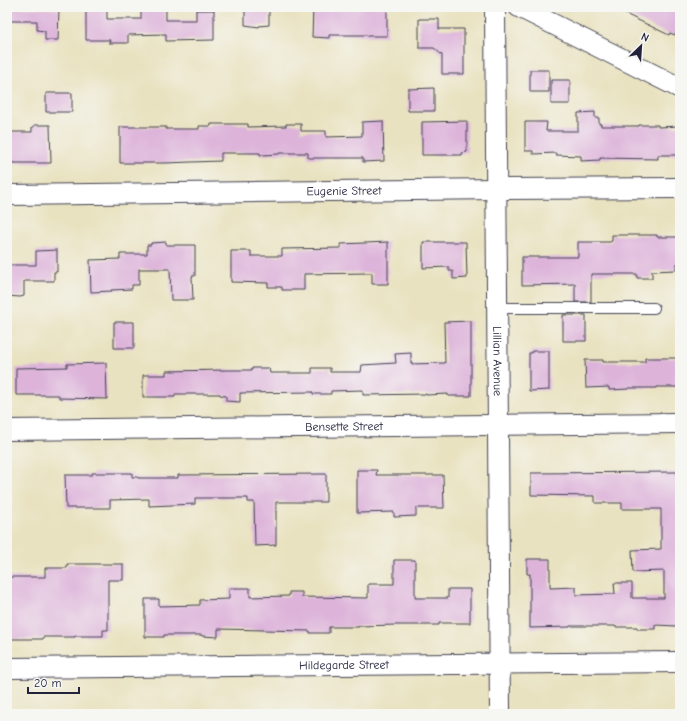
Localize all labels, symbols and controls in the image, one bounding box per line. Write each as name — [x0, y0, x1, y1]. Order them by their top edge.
north arrow — [621, 26, 661, 66]
text: N — [639, 30, 651, 45]
street label: Eugenie Street — [306, 183, 382, 198]
street label: Lillian Avenue — [490, 326, 505, 396]
street label: Bensette Street — [305, 419, 383, 434]
street label: Hildegarde Street — [299, 658, 390, 672]
scale bar — [28, 669, 79, 695]
text: 20 m — [34, 676, 62, 690]

